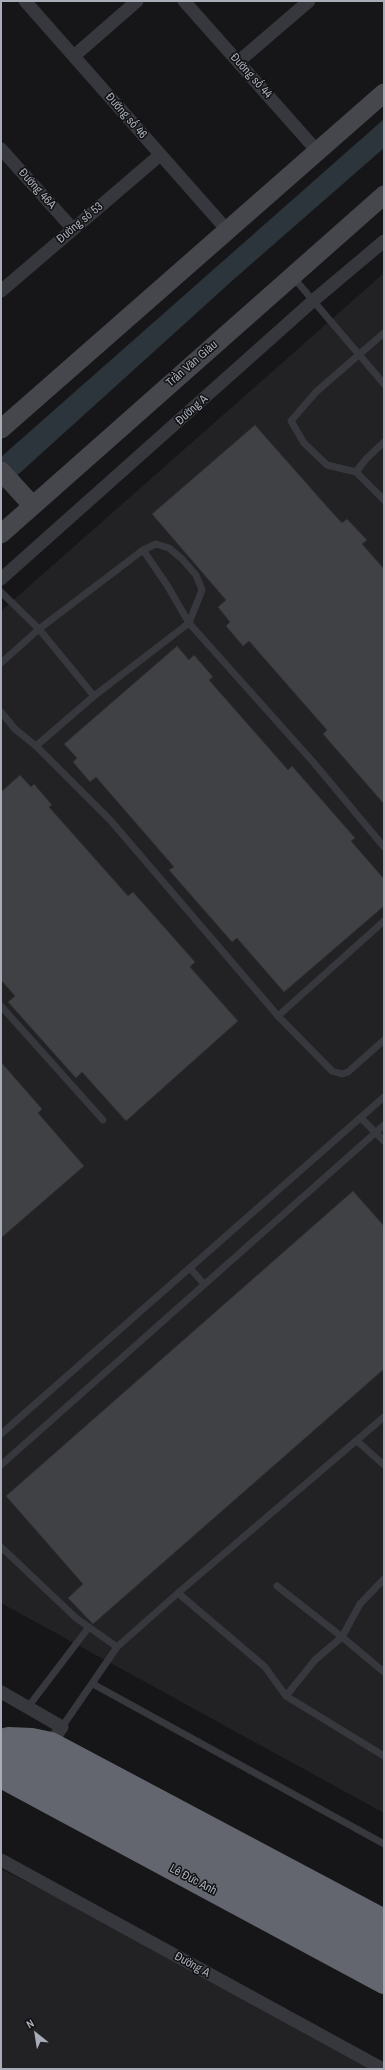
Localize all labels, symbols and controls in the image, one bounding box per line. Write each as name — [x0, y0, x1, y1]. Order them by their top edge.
street label: Đường số 44 — [227, 50, 275, 102]
street label: Đường số 46 — [102, 90, 150, 142]
street label: Đường 46A — [15, 166, 59, 212]
street label: Đường số 53 — [54, 200, 106, 246]
street label: Trần Văn Giàu — [163, 338, 221, 390]
street label: Đường A — [173, 392, 211, 428]
street label: Lê Đức Anh — [167, 1862, 219, 1898]
street label: Đường A — [172, 1949, 212, 1981]
north arrow — [16, 2014, 56, 2054]
text: N — [24, 2016, 36, 2031]

